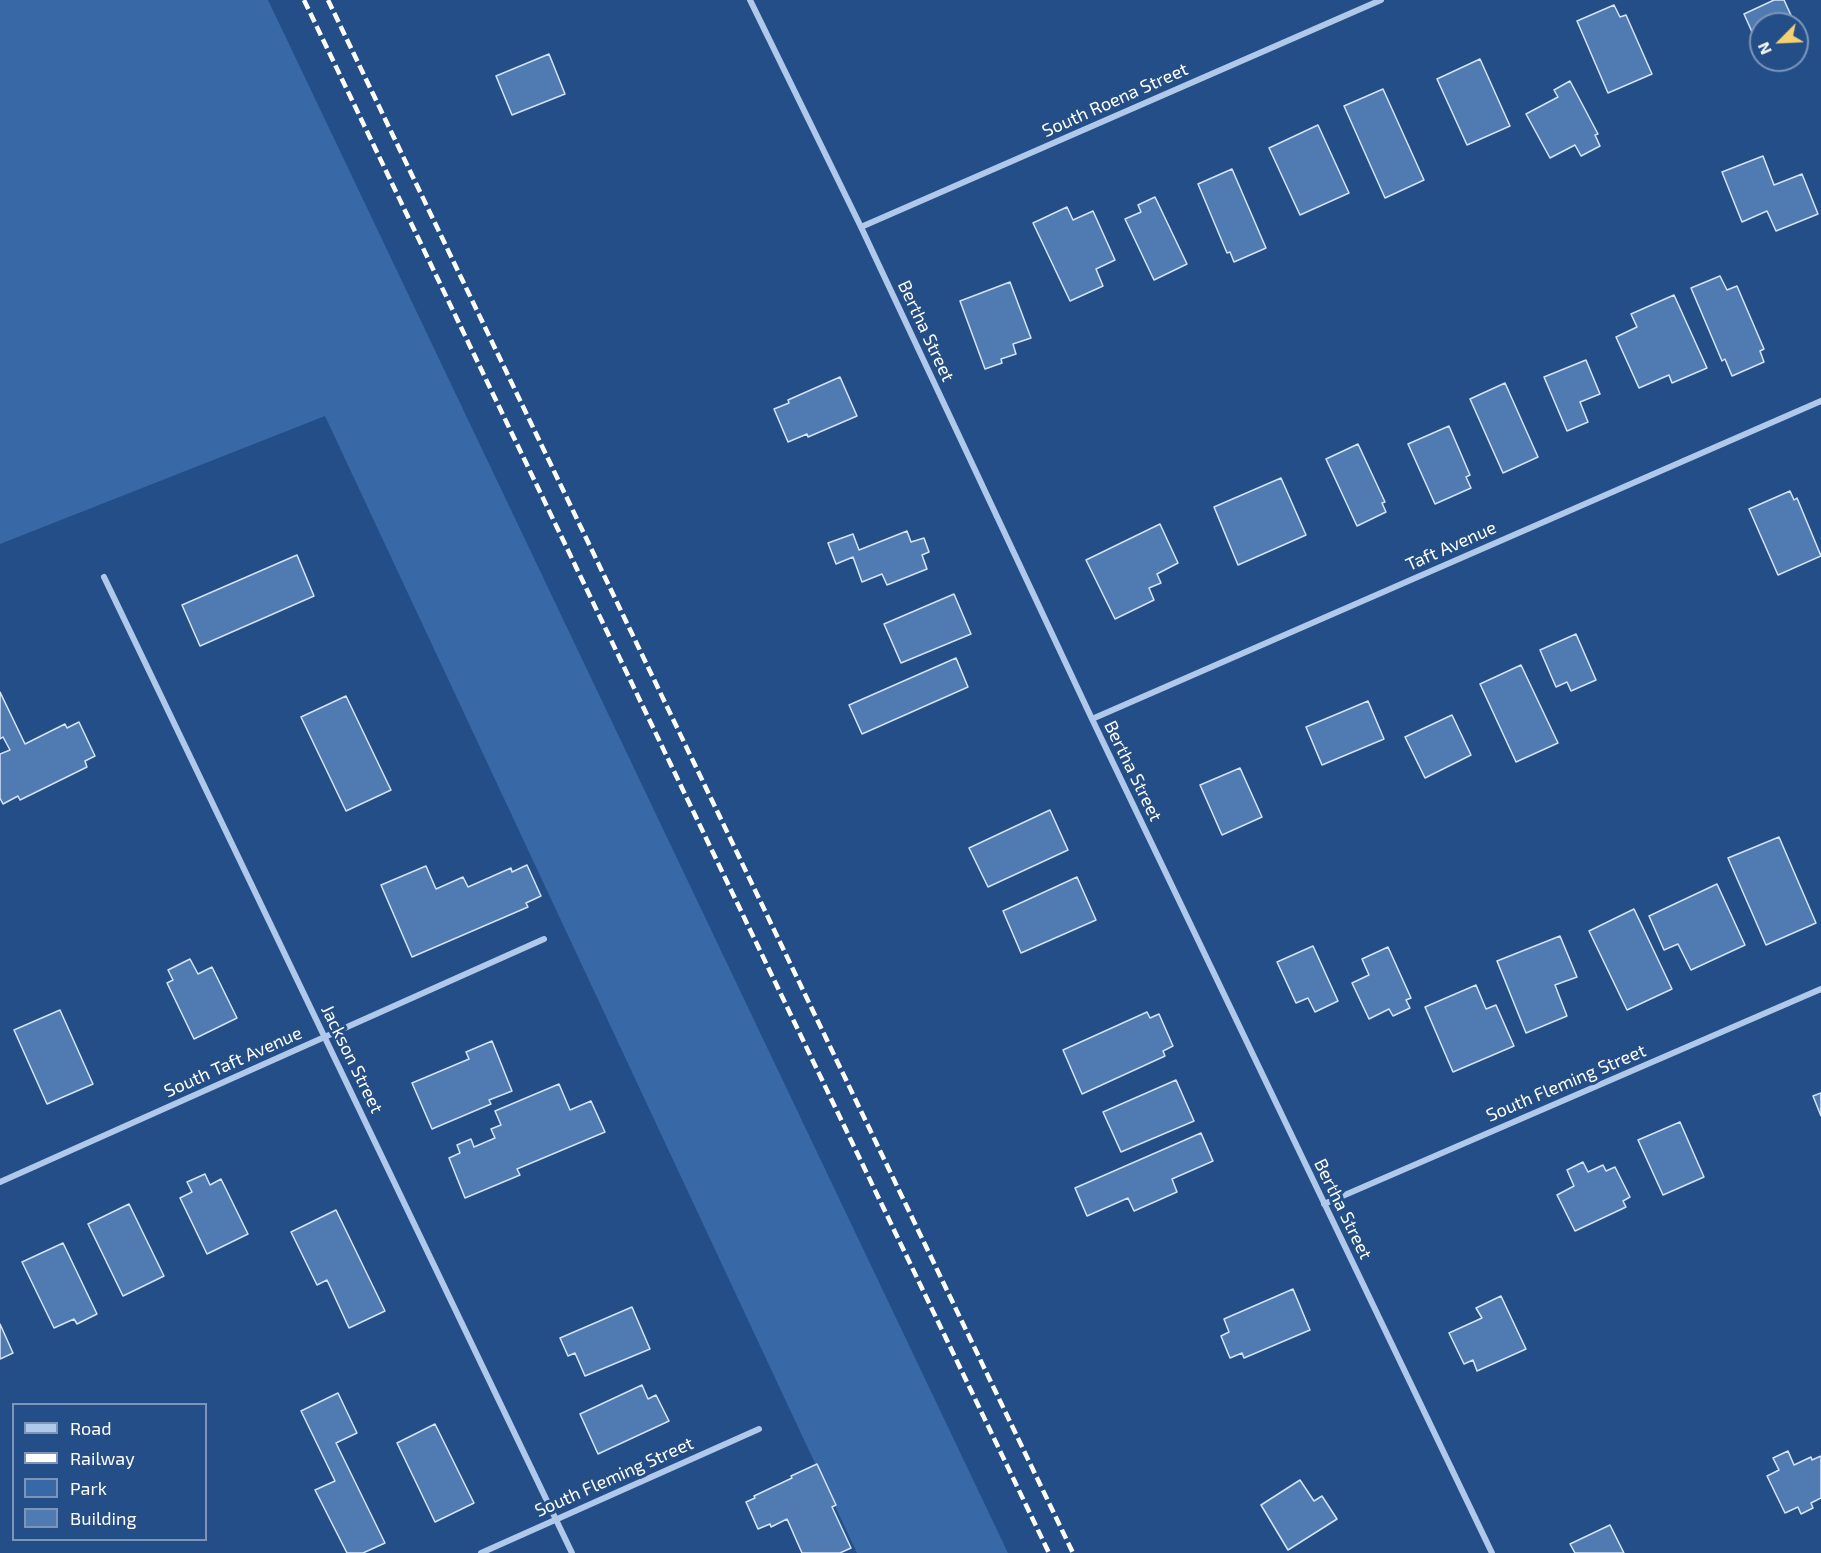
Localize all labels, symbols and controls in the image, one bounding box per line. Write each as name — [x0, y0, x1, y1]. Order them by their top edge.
north arrow — [1749, 12, 1809, 72]
text: N — [1753, 40, 1775, 58]
street label: South Roena Street — [1039, 58, 1191, 142]
street label: Bertha Street — [893, 277, 959, 385]
street label: Taft Avenue — [1402, 516, 1500, 576]
street label: Bertha Street — [1099, 717, 1167, 825]
street label: Jackson Street — [316, 1001, 388, 1117]
street label: South Taft Avenue — [161, 1022, 305, 1102]
street label: South Fleming Street — [1483, 1040, 1649, 1126]
street label: Bertha Street — [1309, 1155, 1377, 1263]
legend — [12, 1403, 207, 1541]
text: Road — [70, 1417, 111, 1439]
street label: South Fleming Street — [531, 1432, 697, 1522]
text: Railway — [70, 1447, 135, 1469]
text: Park — [70, 1477, 107, 1499]
text: Building — [70, 1507, 137, 1529]

